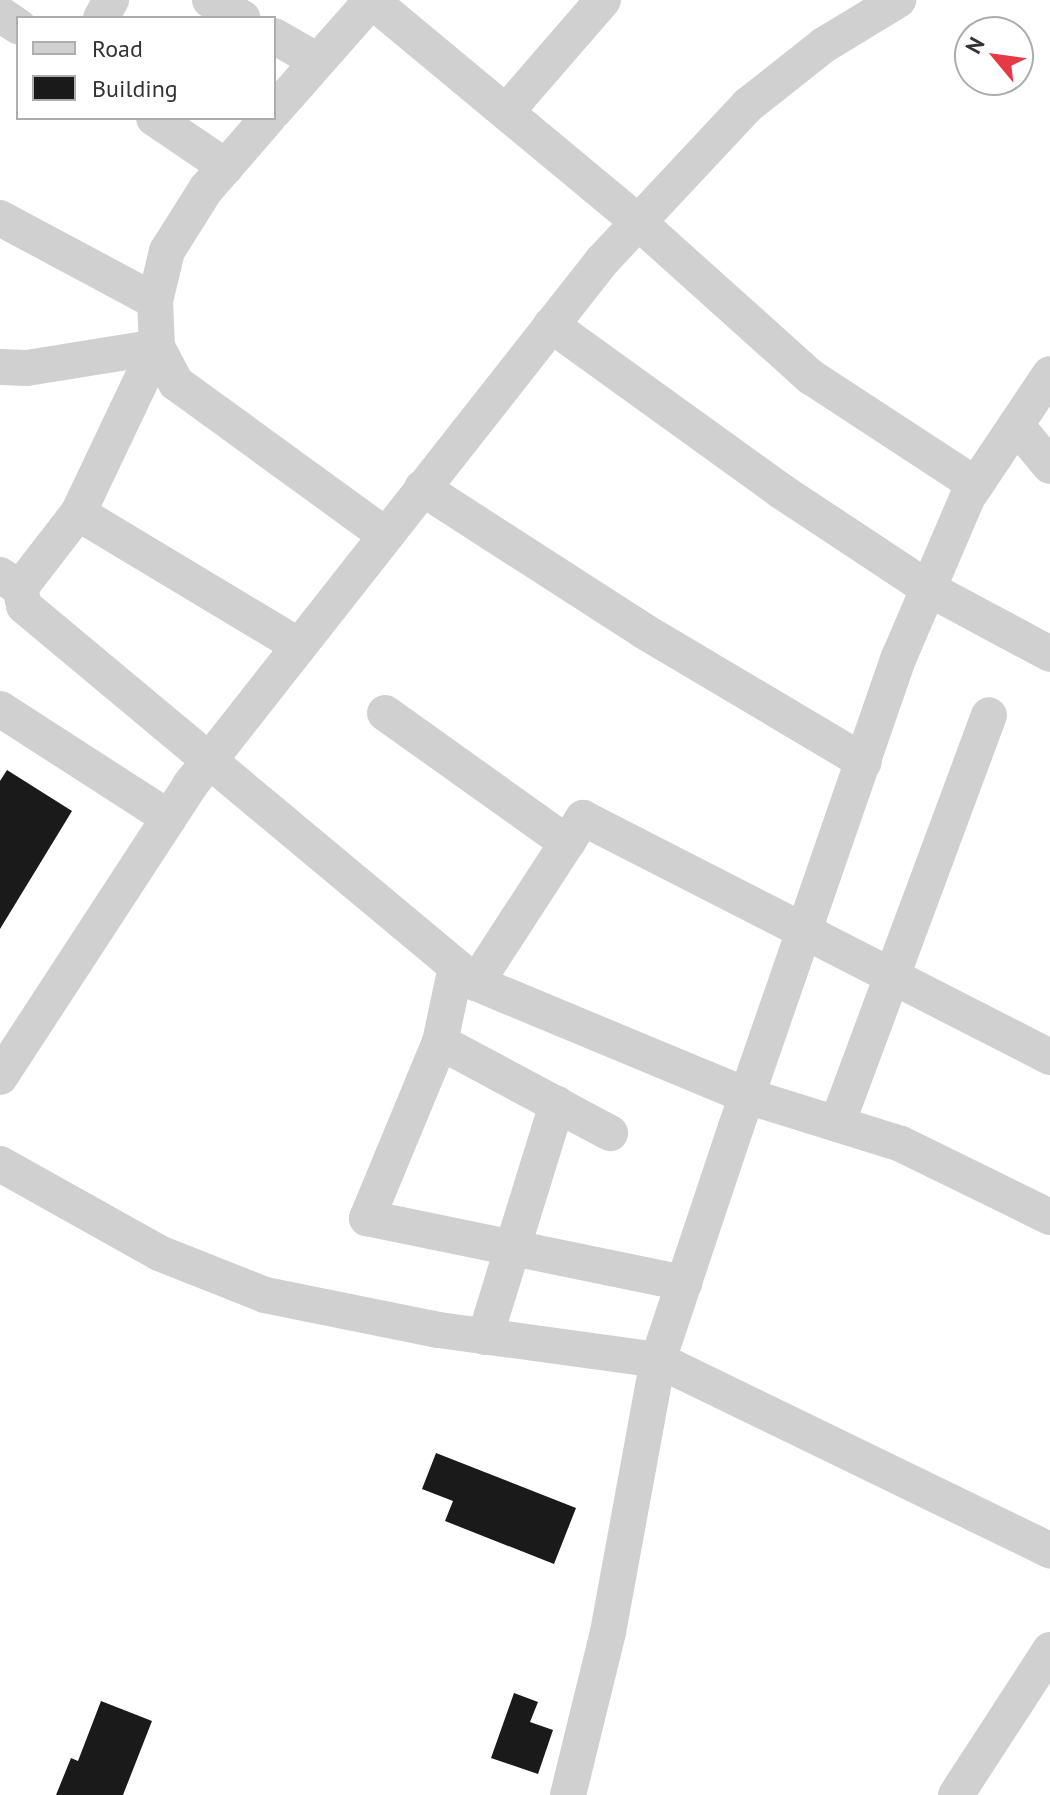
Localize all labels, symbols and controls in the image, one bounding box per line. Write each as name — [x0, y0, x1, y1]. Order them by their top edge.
legend — [16, 16, 276, 120]
north arrow — [954, 16, 1034, 96]
text: N — [959, 32, 991, 58]
text: Road — [92, 33, 143, 64]
text: Building — [92, 73, 178, 104]

